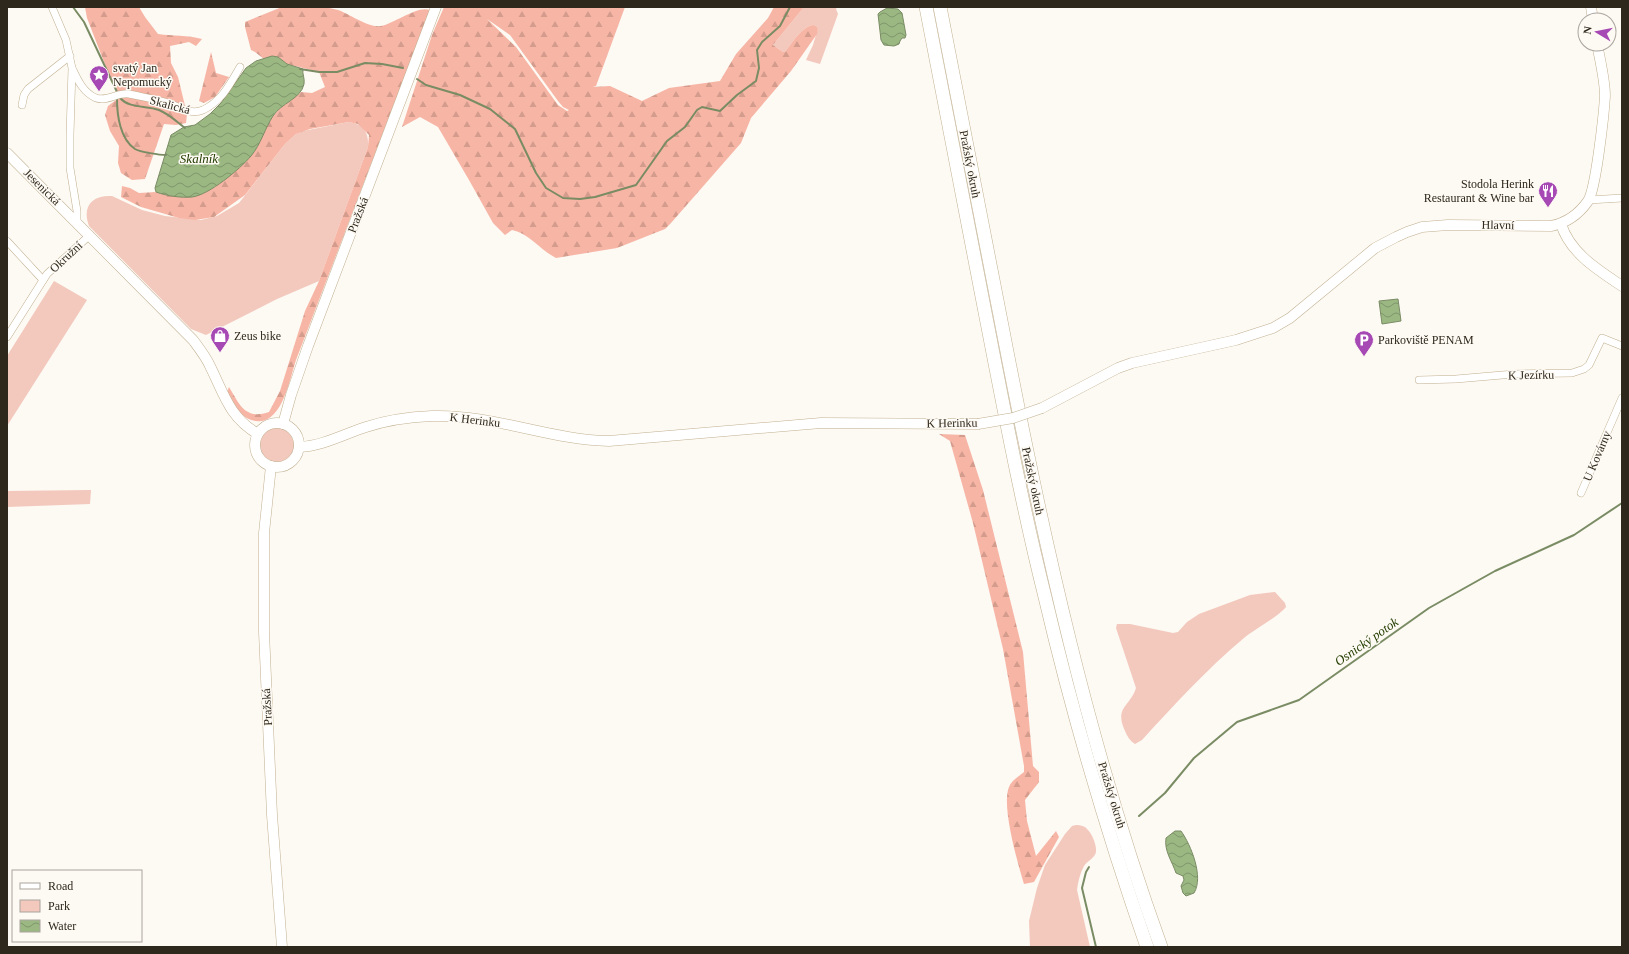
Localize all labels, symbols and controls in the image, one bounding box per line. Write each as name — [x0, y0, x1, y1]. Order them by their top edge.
north arrow — [1577, 12, 1617, 52]
text: N — [1581, 25, 1594, 35]
place label: svatý Jan Nepomucký — [113, 61, 172, 89]
place icon: svatý Jan Nepomucký — [88, 64, 110, 92]
street label: Skalická — [148, 93, 192, 117]
street label: Pražský okruh — [957, 129, 983, 199]
water label: Skalník — [180, 151, 218, 166]
street label: Jesenická — [21, 166, 64, 209]
place label: Stodola Herink Restaurant & Wine bar — [1424, 177, 1534, 205]
restaurant icon: Stodola Herink Restaurant & Wine bar — [1537, 180, 1559, 208]
street label: Pražská — [345, 194, 371, 235]
street label: Hlavní — [1482, 218, 1515, 232]
street label: Okružní — [47, 238, 86, 276]
shop icon: Zeus bike — [209, 325, 231, 353]
place label: Zeus bike — [234, 329, 281, 343]
parking icon: Parkoviště PENAM — [1353, 329, 1375, 357]
place label: Parkoviště PENAM — [1378, 333, 1474, 347]
street label: K Jezírku — [1508, 368, 1554, 382]
street label: K Herinku — [449, 410, 501, 430]
street label: K Herinku — [926, 416, 978, 430]
street label: U Kovárny — [1580, 429, 1614, 483]
street label: Pražský okruh — [1019, 446, 1047, 516]
water label: Osnický potok — [1332, 614, 1401, 669]
street label: Pražská — [259, 687, 275, 726]
street label: Pražský okruh — [1095, 760, 1129, 830]
legend — [12, 870, 142, 942]
text: Road — [48, 879, 73, 893]
text: Park — [48, 899, 70, 913]
text: Water — [48, 919, 76, 933]

